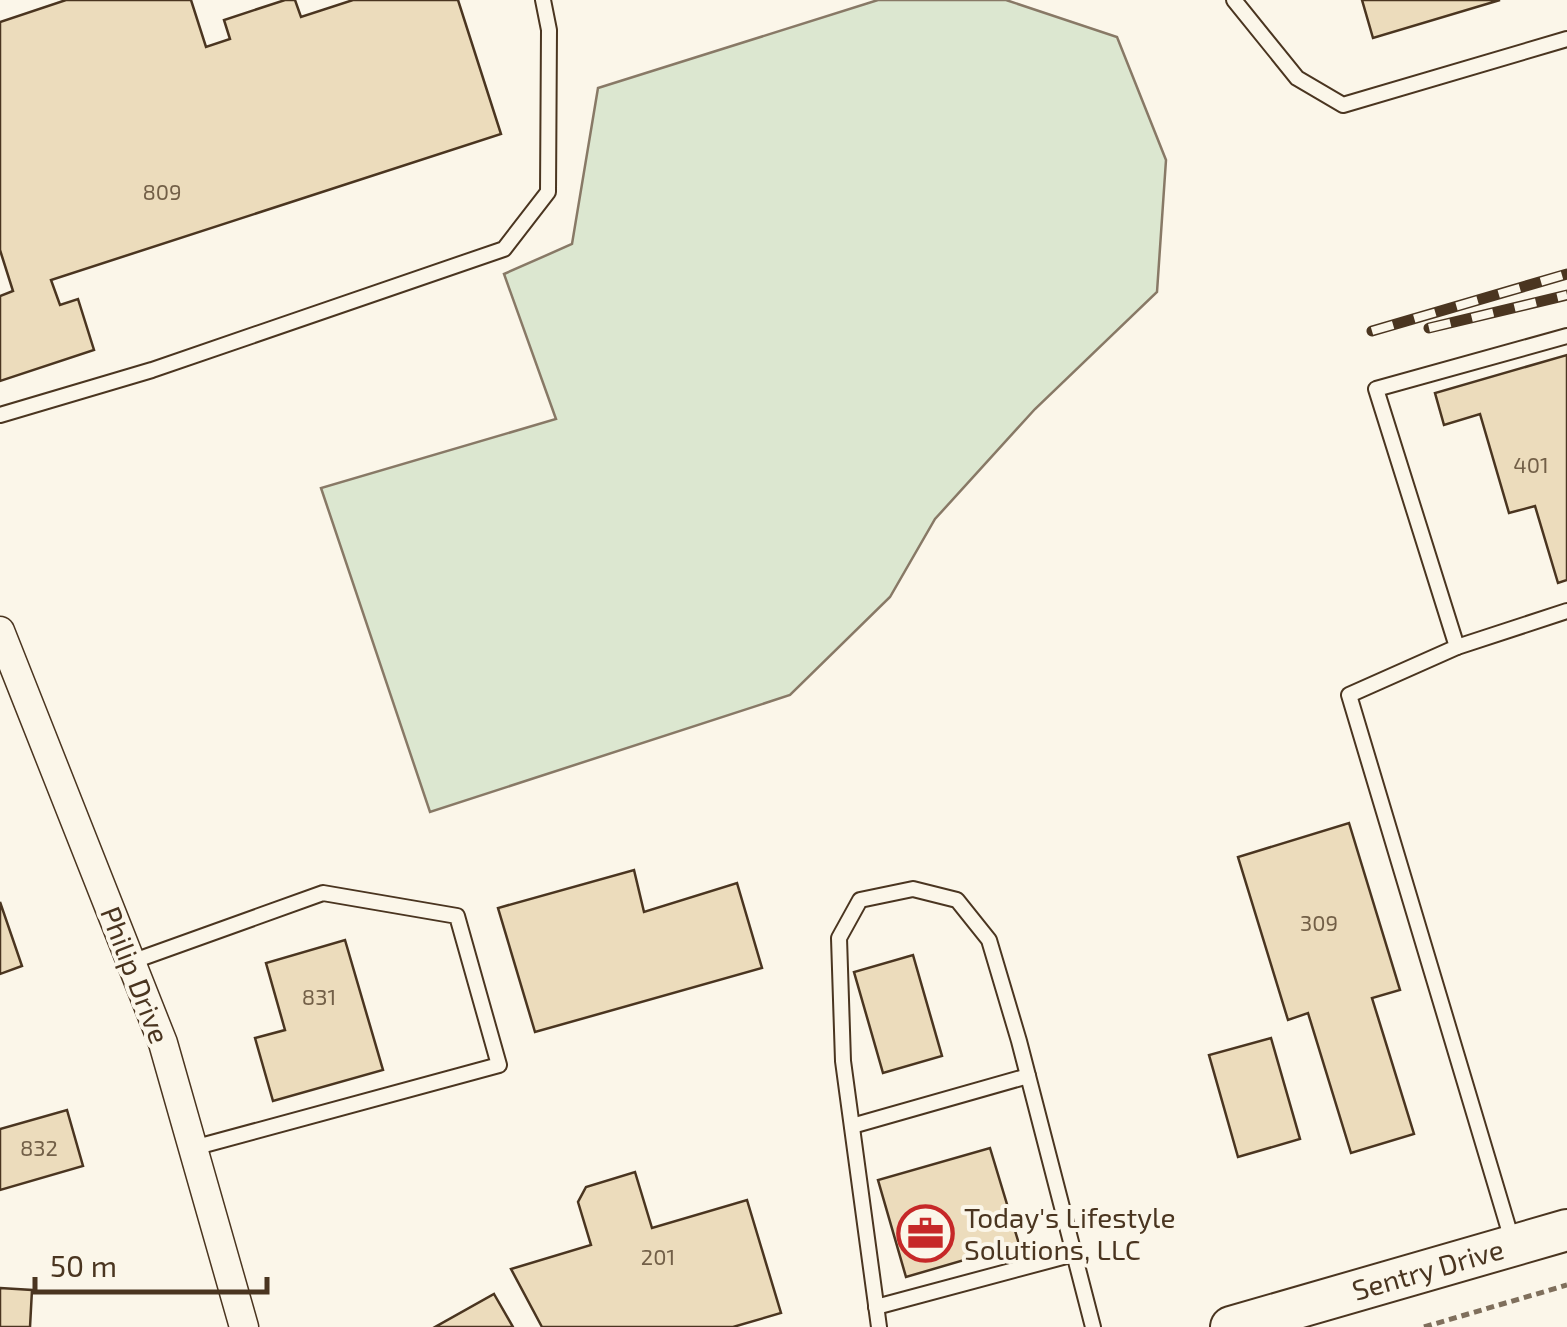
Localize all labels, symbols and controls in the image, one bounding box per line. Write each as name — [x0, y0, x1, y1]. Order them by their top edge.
house number: 809 — [142, 178, 182, 204]
house number: 401 — [1513, 451, 1549, 477]
street label: Philip Drive — [94, 901, 178, 1048]
house number: 309 — [1300, 909, 1338, 935]
house number: 831 — [302, 983, 336, 1009]
house number: 832 — [20, 1134, 58, 1160]
place label: Today's Lifestyle Solutions, LLC — [964, 1200, 1175, 1266]
office icon: Today's Lifestyle Solutions, LLC — [895, 1204, 955, 1264]
street label: Sentry Drive — [1348, 1231, 1507, 1307]
scale bar — [35, 1232, 268, 1294]
house number: 201 — [641, 1243, 675, 1269]
text: 50 m — [50, 1247, 117, 1283]

